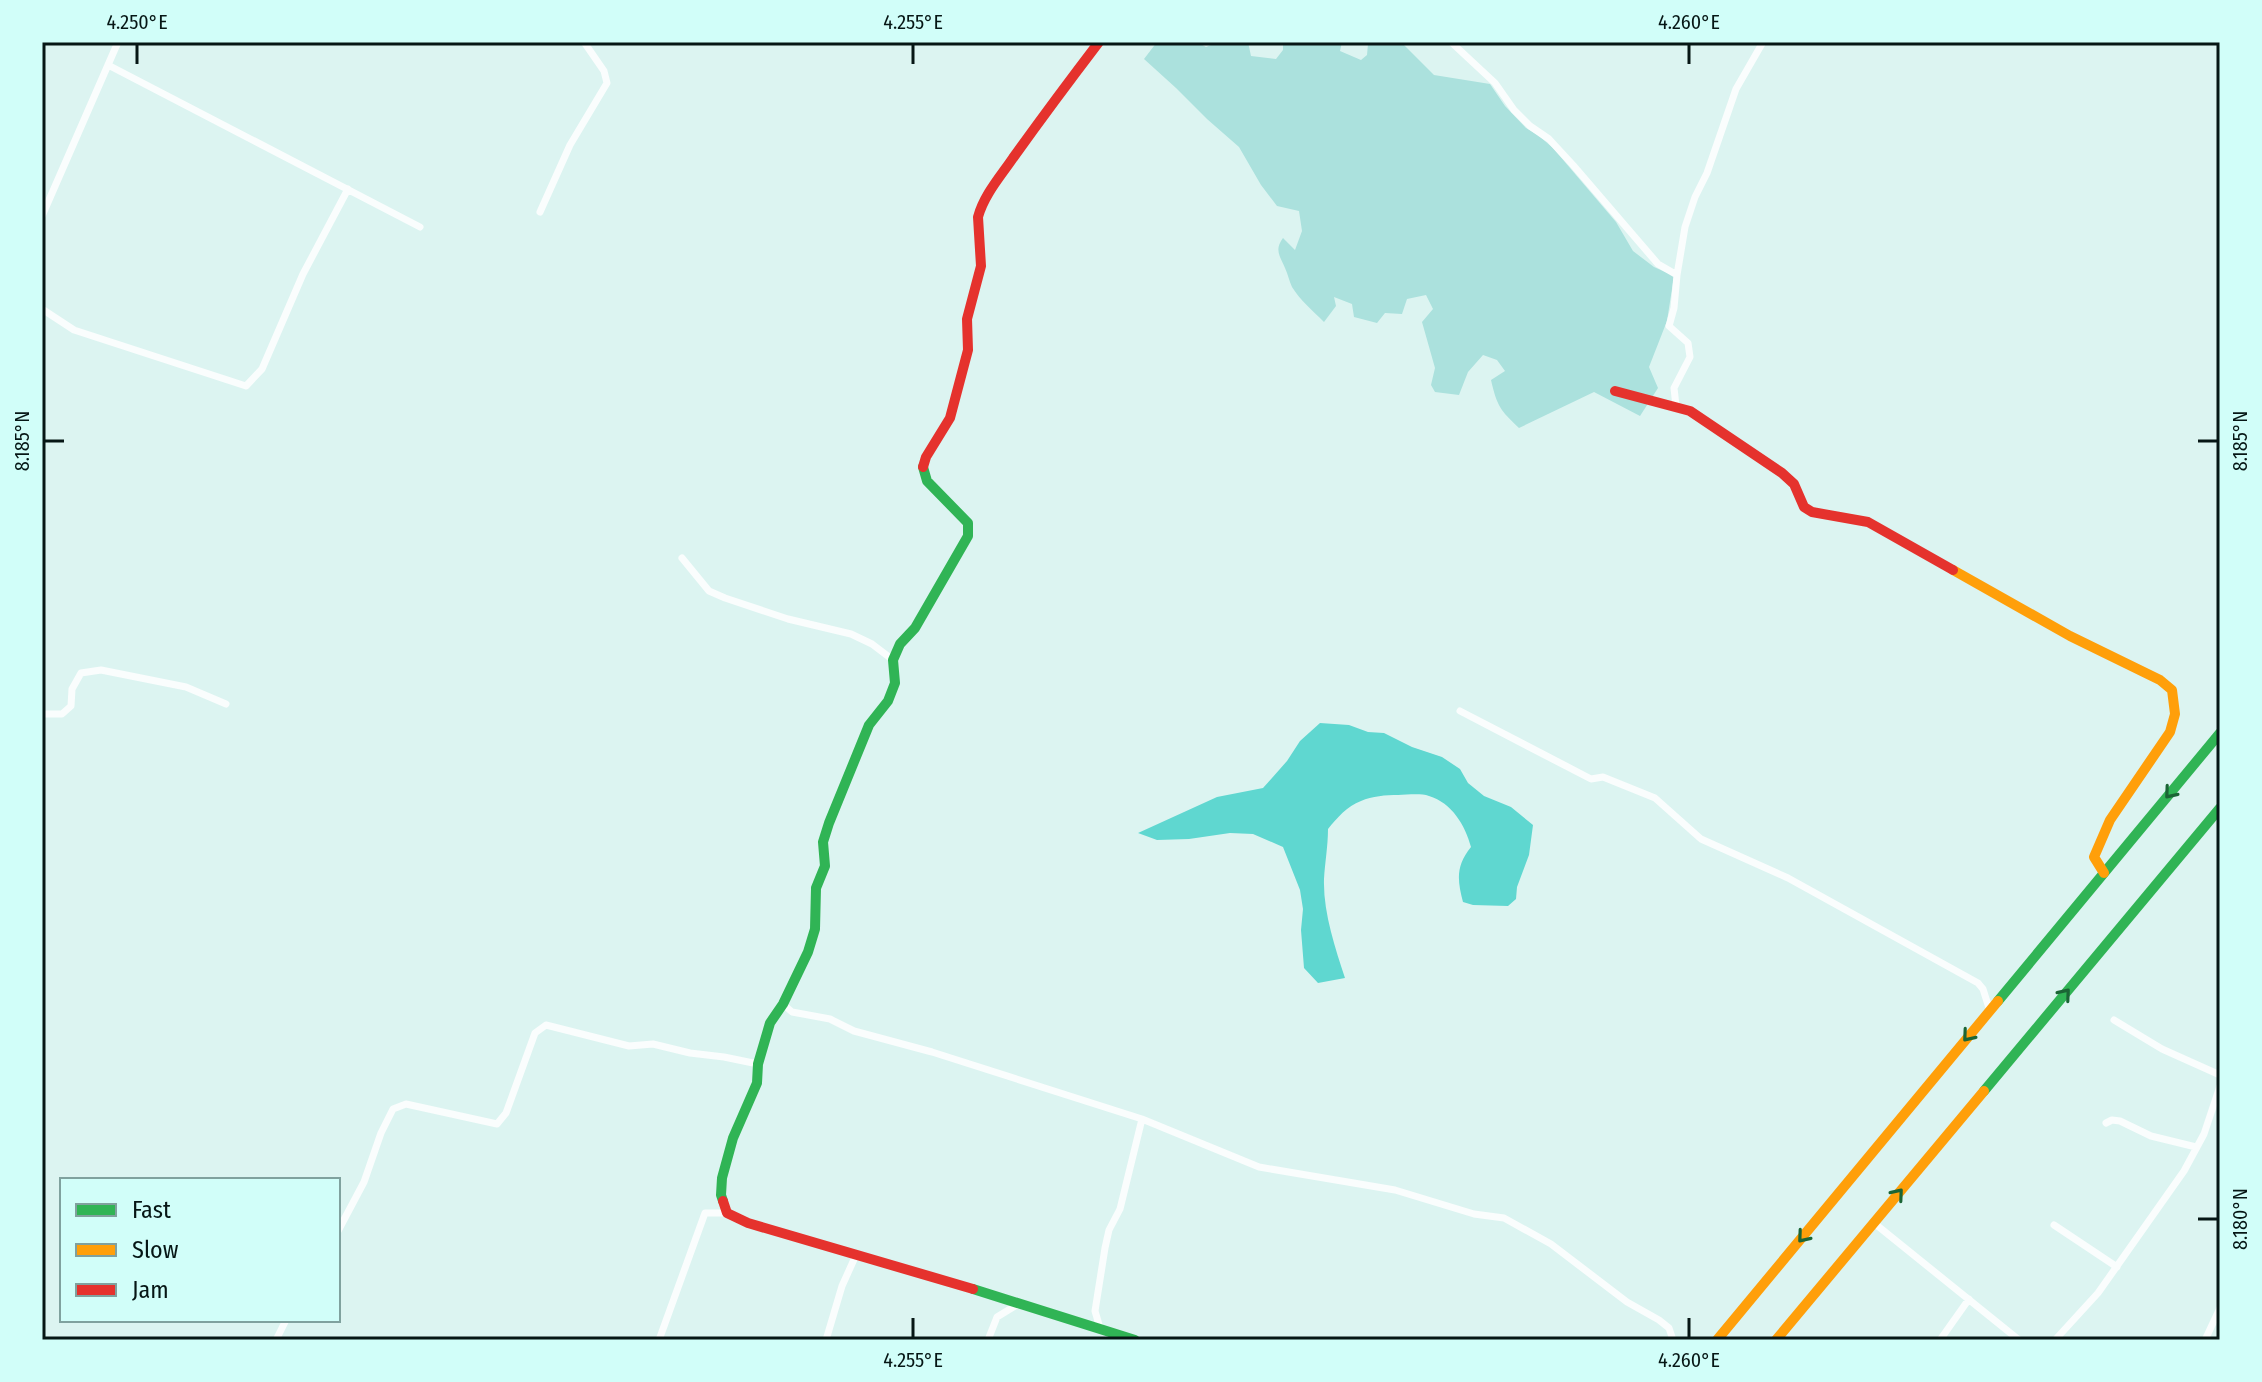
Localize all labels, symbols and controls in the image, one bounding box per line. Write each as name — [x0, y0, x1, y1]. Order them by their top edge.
text: 4.250°E — [106, 10, 168, 34]
text: 4.255°E — [883, 10, 943, 34]
text: 4.260°E — [1658, 10, 1720, 34]
text: 8.185°N — [10, 411, 34, 471]
text: 8.185°N — [2228, 411, 2252, 471]
one-way arrow — [2165, 784, 2180, 798]
one-way arrow — [2055, 989, 2070, 1004]
one-way arrow — [1963, 1027, 1978, 1042]
legend — [60, 1178, 340, 1322]
text: 8.180°N — [2228, 1188, 2252, 1250]
one-way arrow — [1888, 1189, 1903, 1203]
text: Fast — [132, 1196, 171, 1224]
one-way arrow — [1798, 1227, 1813, 1242]
text: Slow — [132, 1236, 179, 1264]
text: Jam — [132, 1276, 169, 1304]
text: 4.255°E — [883, 1348, 943, 1372]
text: 4.260°E — [1658, 1348, 1720, 1372]

